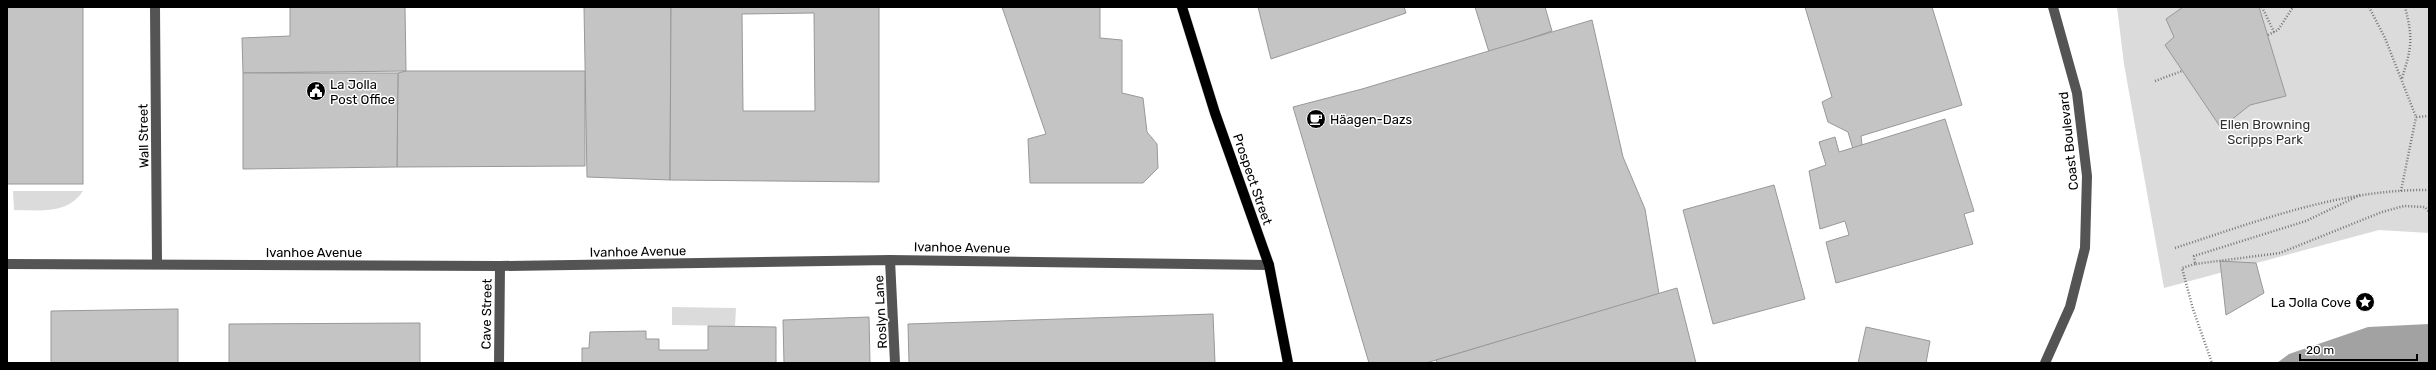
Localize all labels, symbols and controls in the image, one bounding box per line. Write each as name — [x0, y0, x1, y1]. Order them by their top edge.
place label: La Jolla Post Office — [330, 77, 395, 107]
public building icon: La Jolla Post Office — [305, 80, 327, 102]
street label: Coast Boulevard — [2056, 91, 2081, 191]
street label: Wall Street — [135, 104, 152, 168]
cafe icon: Häagen-Dazs — [1305, 108, 1327, 130]
place label: Häagen-Dazs — [1330, 112, 1413, 128]
park label: Ellen Browning Scripps Park — [2220, 117, 2310, 147]
street label: Prospect Street — [1230, 132, 1275, 227]
street label: Ivanhoe Avenue — [914, 239, 1010, 256]
street label: Ivanhoe Avenue — [590, 243, 686, 260]
street label: Ivanhoe Avenue — [266, 245, 362, 260]
street label: Roslyn Lane — [871, 275, 890, 349]
street label: Cave Street — [478, 279, 495, 349]
place icon: La Jolla Cove — [2354, 291, 2376, 313]
place label: La Jolla Cove — [2271, 295, 2351, 310]
scale bar — [2300, 336, 2417, 362]
text: 20 m — [2306, 343, 2334, 357]

